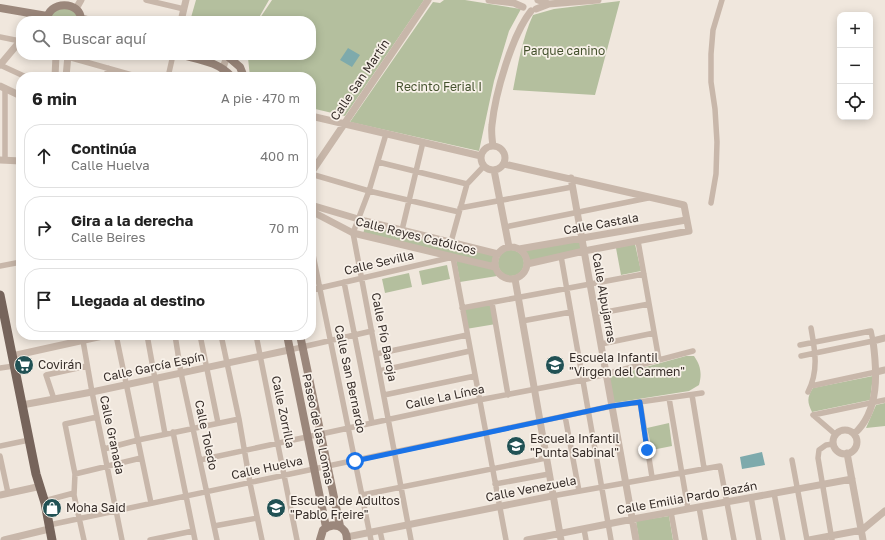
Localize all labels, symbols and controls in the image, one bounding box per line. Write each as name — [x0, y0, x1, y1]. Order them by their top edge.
map controls — [837, 12, 873, 120]
button: + — [837, 12, 873, 48]
search box — [16, 16, 316, 60]
icon: search — [30, 27, 52, 49]
text: Buscar aquí — [62, 29, 146, 47]
street label: Calle San Martín — [327, 36, 392, 123]
park label: Parque canino — [523, 43, 605, 58]
button: − — [837, 48, 873, 84]
park label: Recinto Ferial I — [396, 79, 482, 94]
button: locate — [837, 84, 873, 120]
text: 6 min — [32, 88, 77, 109]
text: A pie · 470 m — [221, 90, 300, 106]
text: Continúa — [71, 139, 137, 157]
icon: ahead — [33, 145, 55, 167]
text: 400 m — [260, 148, 299, 164]
text: Calle Huelva — [71, 157, 150, 173]
street label: Calle Castala — [562, 210, 640, 237]
text: Gira a la derecha — [71, 211, 193, 229]
street label: Calle Reyes Católicos — [354, 213, 478, 258]
icon: right — [33, 217, 55, 239]
text: 70 m — [269, 220, 299, 236]
text: Calle Beires — [71, 229, 145, 245]
street label: Calle Sevilla — [342, 247, 415, 278]
street label: Calle Alpujarras — [589, 252, 620, 344]
icon: arrive — [33, 289, 55, 311]
text: Llegada al destino — [71, 291, 205, 309]
street label: Calle Pío Baroja — [369, 291, 400, 383]
street label: Calle San Bernardo — [332, 323, 369, 434]
street label: Calle García Espín — [102, 348, 206, 385]
place label: Escuela Infantil "Virgen del Carmen" — [569, 350, 685, 379]
supermarket icon: Covirán — [13, 354, 35, 376]
school or university icon: Escuela Infantil "Virgen del Carmen" — [544, 354, 566, 376]
place label: Covirán — [38, 357, 82, 372]
street label: Paseo de las Lomas — [299, 372, 338, 486]
street label: Calle Zorrilla — [268, 374, 298, 449]
street label: Calle La Línea — [404, 381, 486, 412]
street label: Calle Granada — [97, 394, 128, 476]
street label: Calle Toledo — [192, 398, 221, 471]
place label: Escuela Infantil "Punta Sabinal" — [530, 431, 619, 460]
school or university icon: Escuela Infantil "Punta Sabinal" — [505, 435, 527, 457]
route end — [638, 441, 656, 459]
route start — [346, 452, 364, 470]
street label: Calle Huelva — [230, 453, 304, 482]
street label: Calle Venezuela — [484, 472, 578, 505]
street label: Calle Emilia Pardo Bazán — [616, 478, 758, 517]
place label: Escuela de Adultos "Pablo Freire" — [290, 493, 400, 522]
shop icon: Moha Said — [41, 497, 63, 519]
school or university icon: Escuela de Adultos "Pablo Freire" — [265, 497, 287, 519]
place label: Moha Said — [66, 500, 126, 515]

